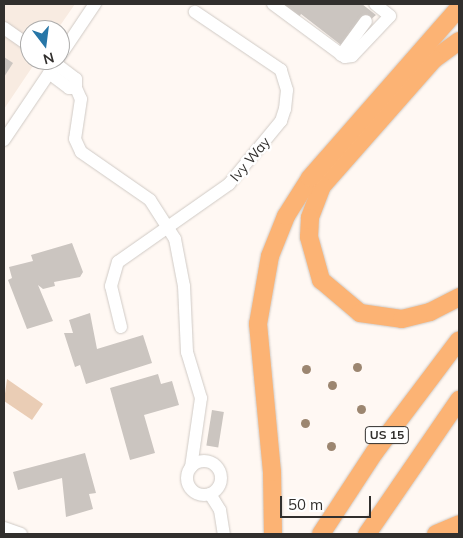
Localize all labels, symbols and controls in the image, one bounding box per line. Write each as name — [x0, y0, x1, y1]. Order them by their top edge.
north arrow — [20, 20, 70, 70]
text: N — [41, 48, 56, 69]
street label: Ivy Way — [227, 133, 273, 185]
road number: US 15 — [364, 426, 410, 444]
scale bar — [283, 486, 374, 518]
text: 50 m — [288, 495, 323, 514]

